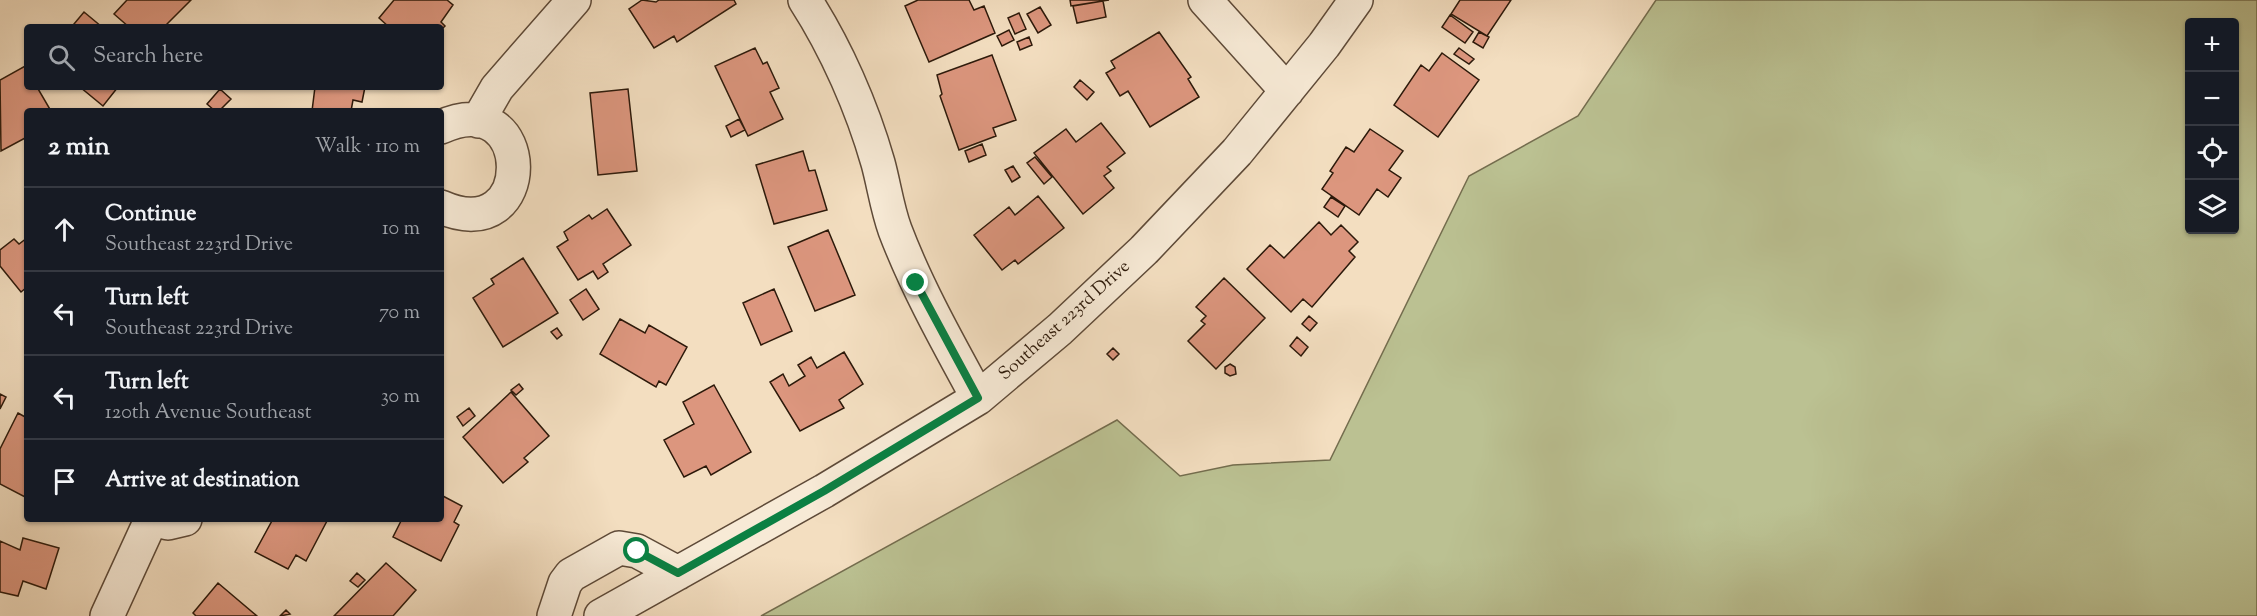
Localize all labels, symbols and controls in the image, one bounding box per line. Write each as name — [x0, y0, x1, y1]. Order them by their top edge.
map controls — [2185, 18, 2239, 234]
button: + — [2185, 18, 2239, 72]
search box — [24, 24, 444, 90]
icon: search — [45, 41, 78, 74]
text: Search here — [93, 41, 203, 73]
button: − — [2185, 72, 2239, 126]
button: locate — [2185, 126, 2239, 180]
text: 2 min — [48, 129, 110, 166]
text: Walk · 110 m — [315, 133, 420, 162]
button: layers — [2185, 180, 2239, 234]
text: Continue — [105, 199, 196, 231]
icon: ahead — [48, 213, 81, 246]
text: 10 m — [382, 215, 420, 244]
text: Southeast 223rd Drive — [105, 231, 293, 260]
street label: Southeast 223rd Drive — [993, 255, 1137, 387]
route end — [902, 269, 928, 295]
text: Turn left — [105, 283, 188, 315]
icon: left — [48, 297, 81, 330]
text: 70 m — [379, 299, 420, 328]
text: Southeast 223rd Drive — [105, 315, 293, 344]
text: Turn left — [105, 367, 188, 399]
icon: left — [48, 381, 81, 414]
text: 30 m — [381, 383, 420, 412]
text: 120th Avenue Southeast — [105, 399, 312, 428]
icon: arrive — [48, 465, 81, 498]
text: Arrive at destination — [105, 465, 300, 497]
route start — [623, 537, 649, 563]

